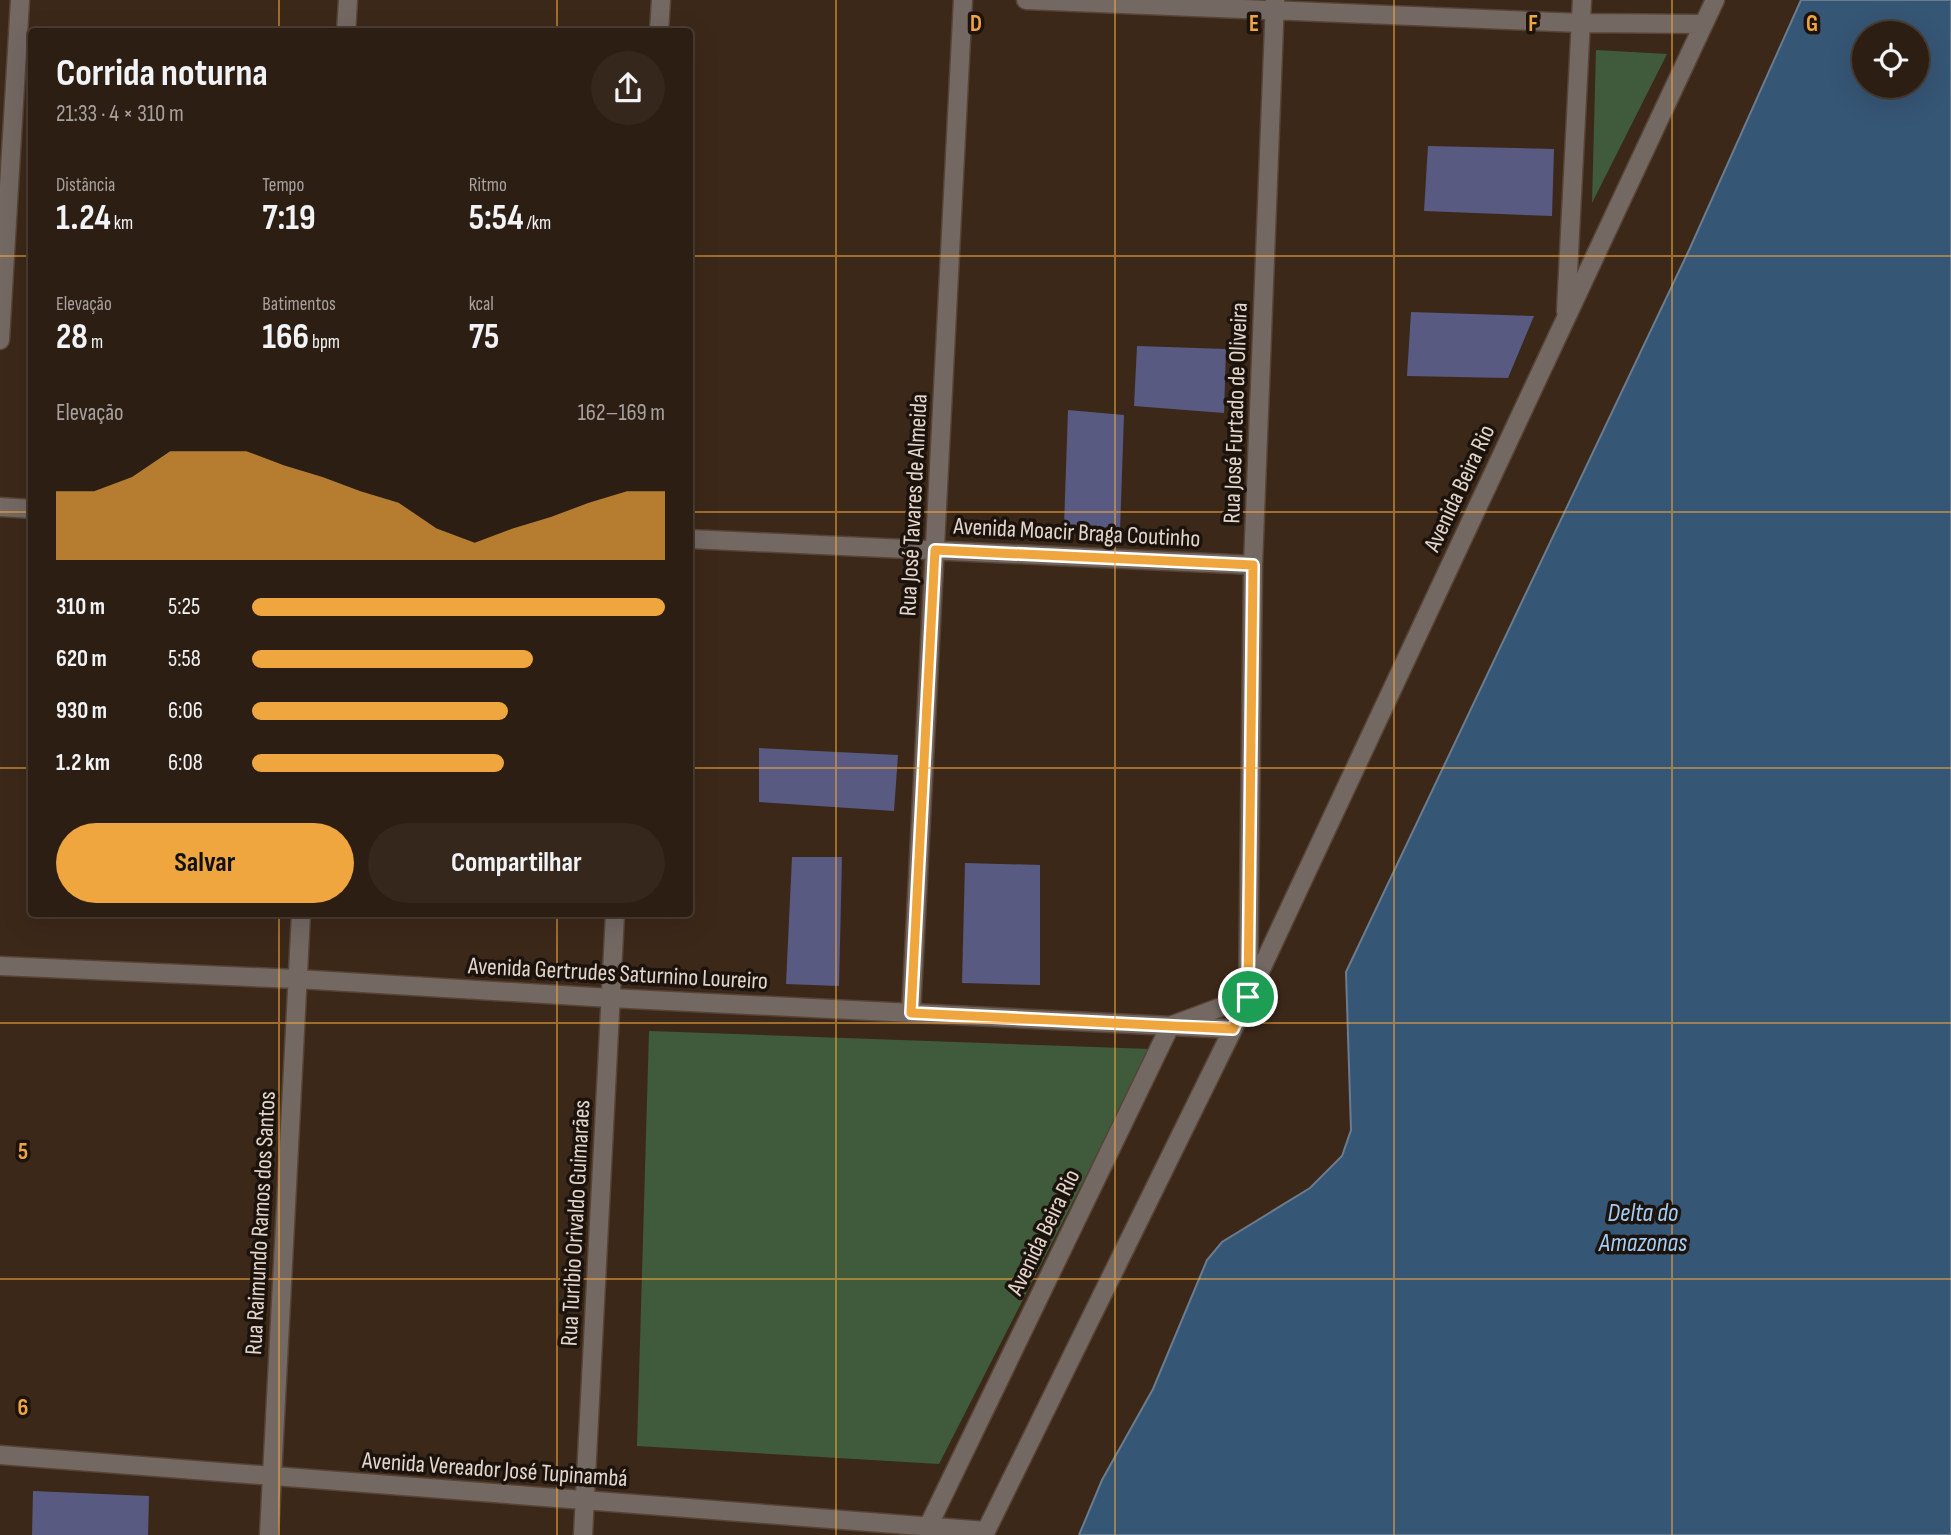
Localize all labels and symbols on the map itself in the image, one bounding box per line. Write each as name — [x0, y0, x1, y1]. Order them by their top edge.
text: D — [970, 10, 982, 38]
text: E — [1249, 10, 1259, 38]
text: F — [1528, 10, 1538, 38]
text: G — [1806, 10, 1818, 38]
street label: Rua José Furtado de Oliveira — [1217, 302, 1254, 524]
street label: Rua José Tavares de Almeida — [893, 393, 934, 617]
street label: Avenida Beira Rio — [1417, 420, 1501, 557]
street label: Avenida Moacir Braga Coutinho — [952, 511, 1201, 553]
street label: Avenida Gertrudes Saturnino Loureiro — [466, 951, 768, 996]
pin — [1218, 967, 1278, 1027]
street label: Rua Raimundo Ramos dos Santos — [239, 1090, 282, 1356]
street label: Rua Turibio Orivaldo Guimarães — [555, 1099, 596, 1347]
text: 5 — [18, 1138, 28, 1166]
street label: Avenida Beira Rio — [1000, 1165, 1086, 1301]
water label: Delta do Amazonas — [1598, 1198, 1687, 1259]
text: 6 — [18, 1394, 28, 1422]
street label: Avenida Vereador José Tupinambá — [360, 1446, 629, 1493]

